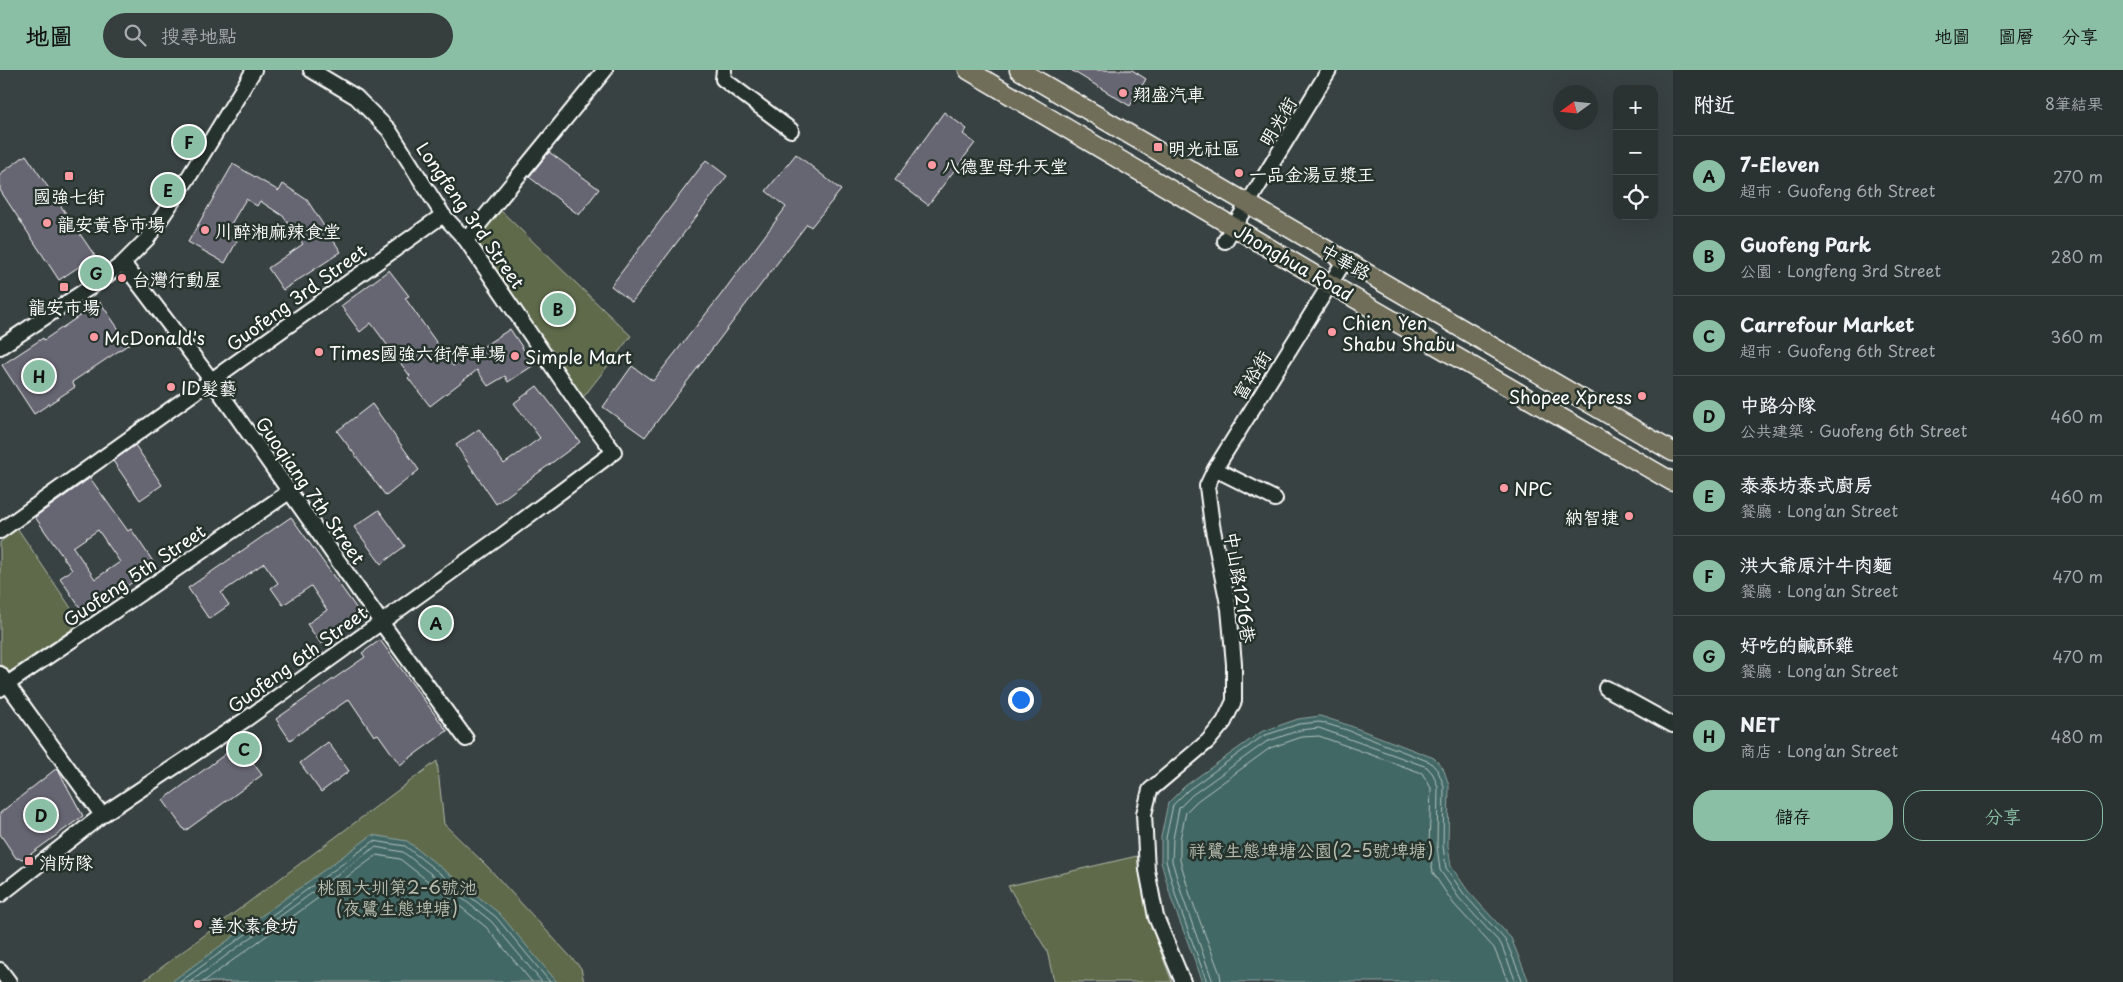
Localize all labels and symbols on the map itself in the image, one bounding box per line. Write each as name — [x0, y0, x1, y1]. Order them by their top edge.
place label: 翔盛汽車 — [1133, 80, 1205, 107]
north arrow — [1553, 85, 1598, 130]
marker: 翔盛汽車 — [1117, 87, 1129, 99]
street label: 明光街 — [1252, 91, 1302, 151]
pin: F — [173, 123, 205, 161]
place label: 明光社區 — [1168, 134, 1240, 161]
street label: Longfeng 3rd Street — [410, 136, 532, 294]
marker: 明光社區 — [1152, 141, 1164, 153]
place label: 八德聖母升天堂 — [942, 152, 1068, 179]
marker: 八德聖母升天堂 — [926, 159, 938, 171]
place label: 一品金湯豆漿王 — [1249, 160, 1375, 187]
marker: 一品金湯豆漿王 — [1233, 167, 1245, 179]
marker: 國強七街 — [63, 170, 75, 182]
pin: E — [152, 171, 184, 209]
place label: 國強七街 — [33, 182, 105, 209]
place label: 龍安黃昏市場 — [57, 210, 165, 237]
marker: 龍安黃昏市場 — [41, 217, 53, 229]
place label: 川醉湘麻辣食堂 — [215, 217, 341, 244]
street label: Jhonghua Road — [1229, 217, 1359, 307]
marker: 川醉湘麻辣食堂 — [199, 224, 211, 236]
street label: 中華路 — [1316, 236, 1376, 286]
street label: Guofeng 3rd Street — [220, 237, 372, 357]
pin: G — [80, 254, 112, 292]
place label: 台灣行動屋 — [132, 265, 222, 292]
marker: 台灣行動屋 — [116, 272, 128, 284]
marker: 龍安市場 — [58, 281, 70, 293]
pin: B — [542, 290, 574, 328]
place label: 龍安市場 — [28, 293, 100, 320]
place label: Chien Yen Shabu Shabu — [1342, 309, 1456, 357]
place label: McDonald's — [104, 324, 205, 351]
marker: Chien Yen Shabu Shabu — [1326, 326, 1338, 338]
marker: McDonald's — [88, 331, 100, 343]
place label: Times國強六街停車場 — [329, 339, 506, 366]
place label: Simple Mart — [525, 343, 632, 370]
street label: 富裕街 — [1225, 345, 1277, 405]
marker: Times國強六街停車場 — [313, 346, 325, 358]
marker: Simple Mart — [509, 350, 521, 362]
pin: H — [23, 357, 55, 395]
place label: ID髮藝 — [181, 374, 237, 401]
marker: ID髮藝 — [165, 381, 177, 393]
place label: Shopee Xpress — [1509, 383, 1632, 410]
marker: Shopee Xpress — [1636, 390, 1648, 402]
street label: Guoqiang 7th Street — [250, 411, 372, 569]
place label: NPC — [1514, 475, 1553, 502]
marker: NPC — [1498, 482, 1510, 494]
place label: 納智捷 — [1565, 503, 1619, 530]
marker: 納智捷 — [1623, 510, 1635, 522]
street label: Guofeng 5th Street — [57, 517, 211, 633]
street label: 中山路1216巷 — [1219, 529, 1263, 645]
street label: Guofeng 6th Street — [222, 599, 372, 719]
pin: A — [420, 604, 452, 642]
your location — [1008, 687, 1034, 713]
pin: C — [228, 730, 260, 768]
pin: D — [25, 796, 57, 834]
park label: 祥鷺生態埤塘公園(2-5號埤塘) — [1189, 836, 1433, 863]
place label: 消防隊 — [39, 848, 93, 875]
marker: 消防隊 — [23, 855, 35, 867]
park label: 桃園大圳第2-6號池 (夜鷺生態埤塘) — [317, 873, 477, 921]
place label: 善水素食坊 — [208, 911, 298, 938]
marker: 善水素食坊 — [192, 918, 204, 930]

